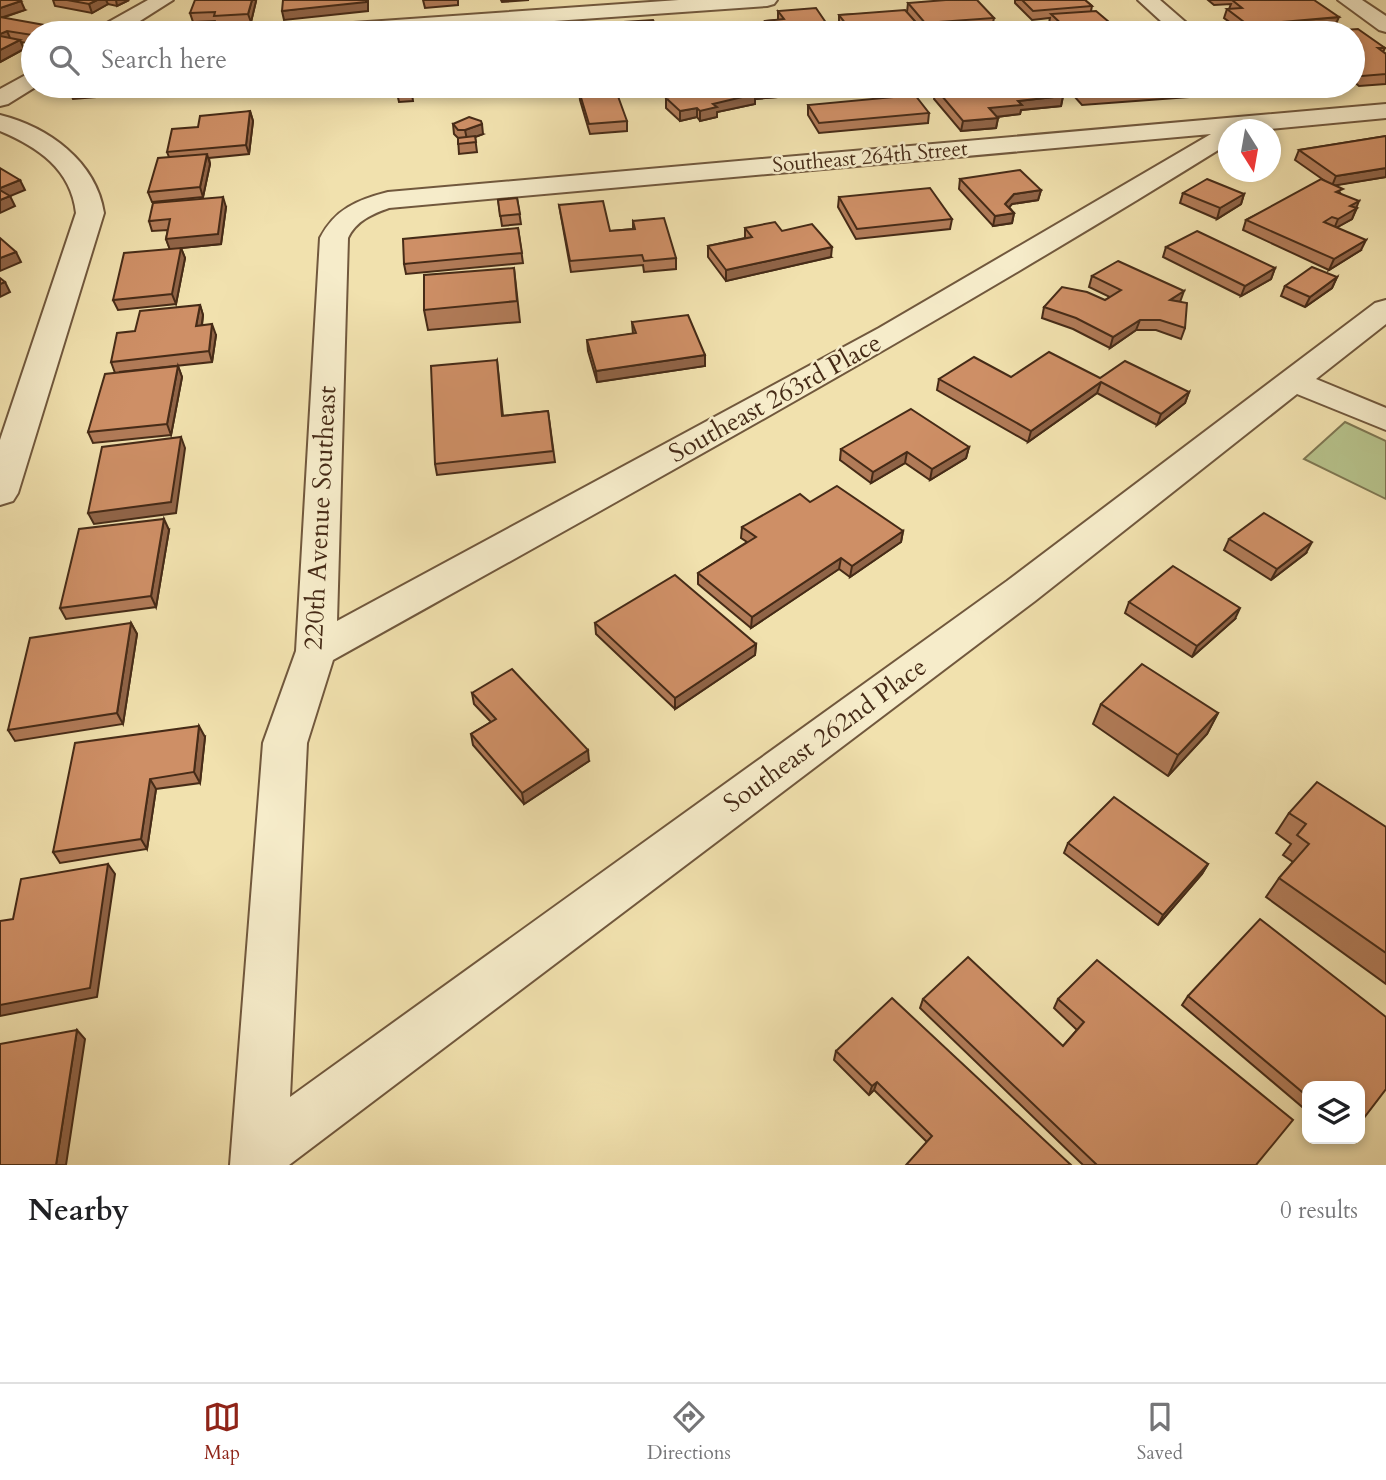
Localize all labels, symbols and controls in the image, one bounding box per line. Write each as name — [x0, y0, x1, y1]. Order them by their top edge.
search box — [21, 21, 1365, 98]
icon: search — [45, 41, 83, 79]
text: Search here — [101, 42, 227, 77]
north arrow — [1218, 119, 1281, 182]
street label: Southeast 264th Street — [771, 134, 969, 180]
street label: Southeast 263rd Place — [662, 325, 888, 471]
street label: 220th Avenue Southeast — [296, 385, 344, 651]
street label: Southeast 262nd Place — [716, 649, 934, 821]
map controls — [1302, 1081, 1365, 1144]
button: layers — [1302, 1081, 1365, 1144]
text: Nearby — [28, 1190, 129, 1231]
text: 0 results — [1280, 1195, 1358, 1226]
tab: Map — [203, 1398, 241, 1466]
tab: Directions — [647, 1398, 731, 1466]
tab: Saved — [1137, 1398, 1183, 1466]

